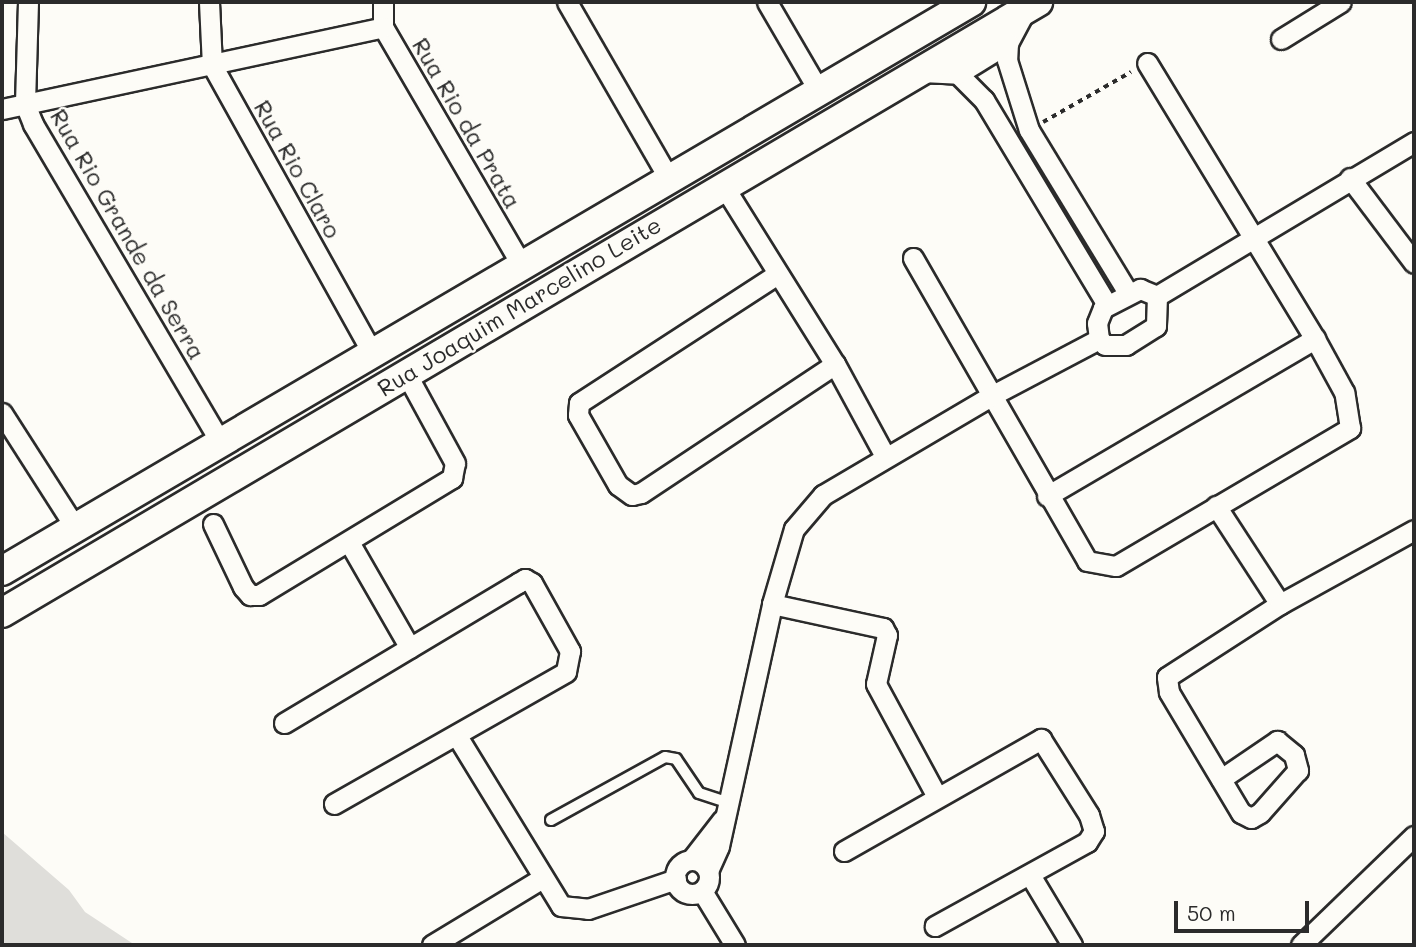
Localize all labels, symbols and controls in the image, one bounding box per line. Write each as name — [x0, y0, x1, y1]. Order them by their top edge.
street label: Rua Rio da Prata — [407, 33, 527, 213]
street label: Rua Rio Claro — [249, 95, 347, 243]
street label: Rua Rio Grande da Serra — [45, 104, 211, 364]
street label: Rua Joaquim Marcelino Leite — [372, 210, 666, 402]
scale bar — [1178, 888, 1313, 932]
text: 50 m — [1187, 899, 1236, 926]

